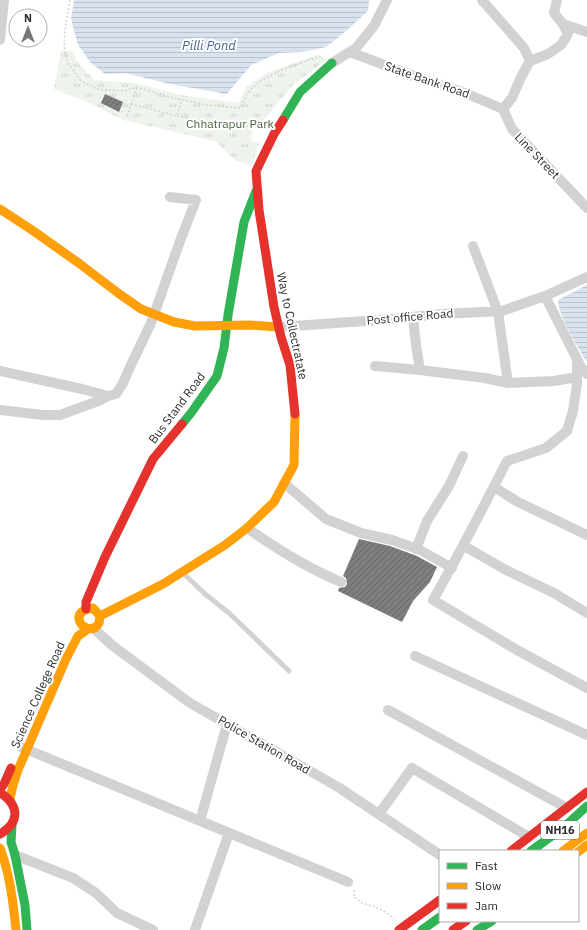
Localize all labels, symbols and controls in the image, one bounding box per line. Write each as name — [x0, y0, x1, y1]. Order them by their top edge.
north arrow — [8, 8, 48, 48]
text: N — [24, 11, 32, 25]
water label: Pilli Pond — [182, 37, 236, 54]
street label: State Bank Road — [383, 58, 472, 101]
park label: Chhatrapur Park — [186, 116, 275, 131]
street label: Line Street — [512, 130, 563, 182]
street label: Way to Collectratate — [274, 271, 311, 381]
street label: Post office Road — [366, 305, 454, 328]
street label: Bus Stand Road — [145, 369, 208, 446]
street label: Science College Road — [7, 639, 68, 751]
street label: Police Station Road — [215, 712, 313, 777]
road number: NH16 — [541, 821, 579, 839]
legend — [439, 850, 579, 922]
text: Fast — [475, 858, 498, 873]
text: Slow — [475, 878, 501, 893]
text: Jam — [475, 898, 498, 913]

